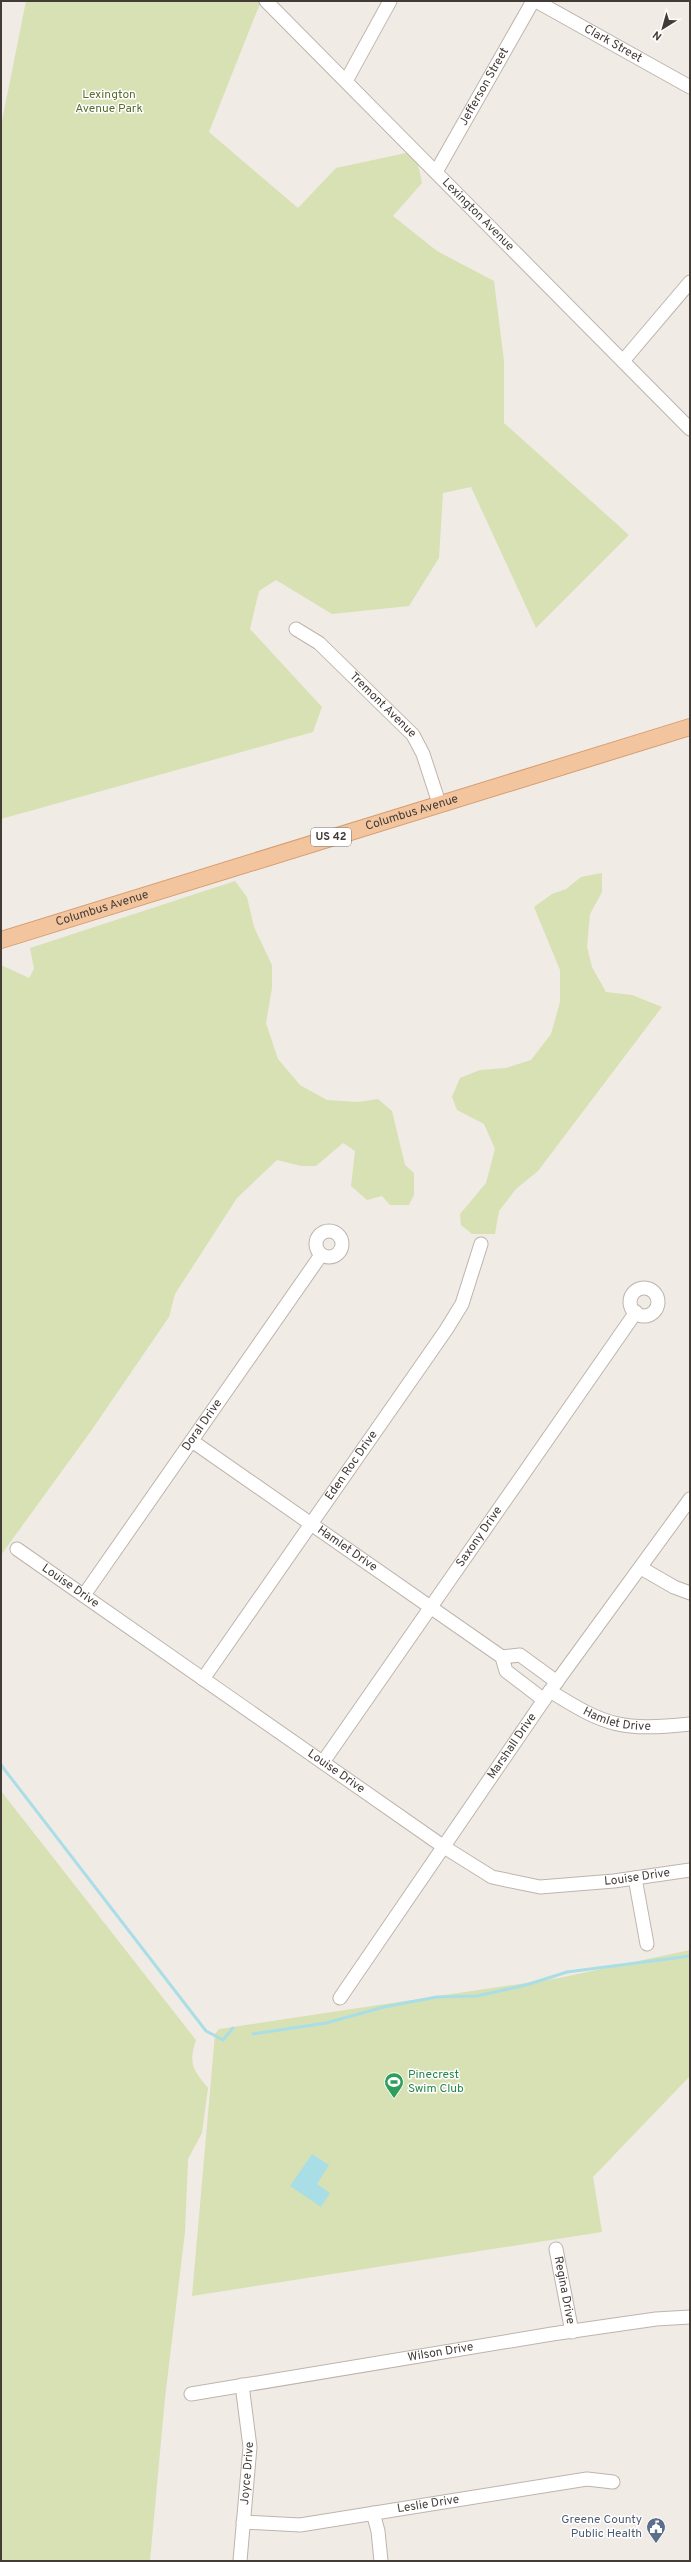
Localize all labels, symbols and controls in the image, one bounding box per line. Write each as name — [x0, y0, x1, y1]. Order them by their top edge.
north arrow — [643, 8, 683, 48]
street label: Clark Street — [581, 21, 645, 67]
text: N — [650, 27, 665, 43]
street label: Jefferson Street — [456, 45, 513, 129]
park label: Lexington Avenue Park — [75, 87, 143, 117]
street label: Lexington Avenue — [438, 175, 517, 255]
street label: Tremont Avenue — [346, 669, 420, 742]
street label: Columbus Avenue — [363, 791, 460, 835]
road number: US 42 — [311, 828, 351, 846]
street label: Columbus Avenue — [54, 887, 151, 931]
street label: Doral Drive — [179, 1396, 226, 1454]
street label: Eden Roc Drive — [322, 1428, 381, 1504]
street label: Saxony Drive — [453, 1504, 506, 1571]
street label: Hamlet Drive — [314, 1522, 380, 1576]
street label: Louise Drive — [38, 1561, 102, 1612]
street label: Hamlet Drive — [580, 1704, 651, 1735]
street label: Marshall Drive — [484, 1710, 540, 1782]
street label: Louise Drive — [304, 1746, 368, 1797]
street label: Louise Drive — [604, 1865, 671, 1890]
place label: Pinecrest Swim Club — [408, 2067, 464, 2097]
sports icon: Pinecrest Swim Club — [383, 2071, 405, 2099]
street label: Regina Drive — [550, 2255, 578, 2325]
street label: Wilson Drive — [406, 2339, 475, 2366]
street label: Joyce Drive — [237, 2441, 258, 2506]
street label: Leslie Drive — [396, 2492, 460, 2517]
place label: Greene County Public Health — [561, 2512, 642, 2542]
public building icon: Greene County Public Health — [645, 2516, 667, 2544]

